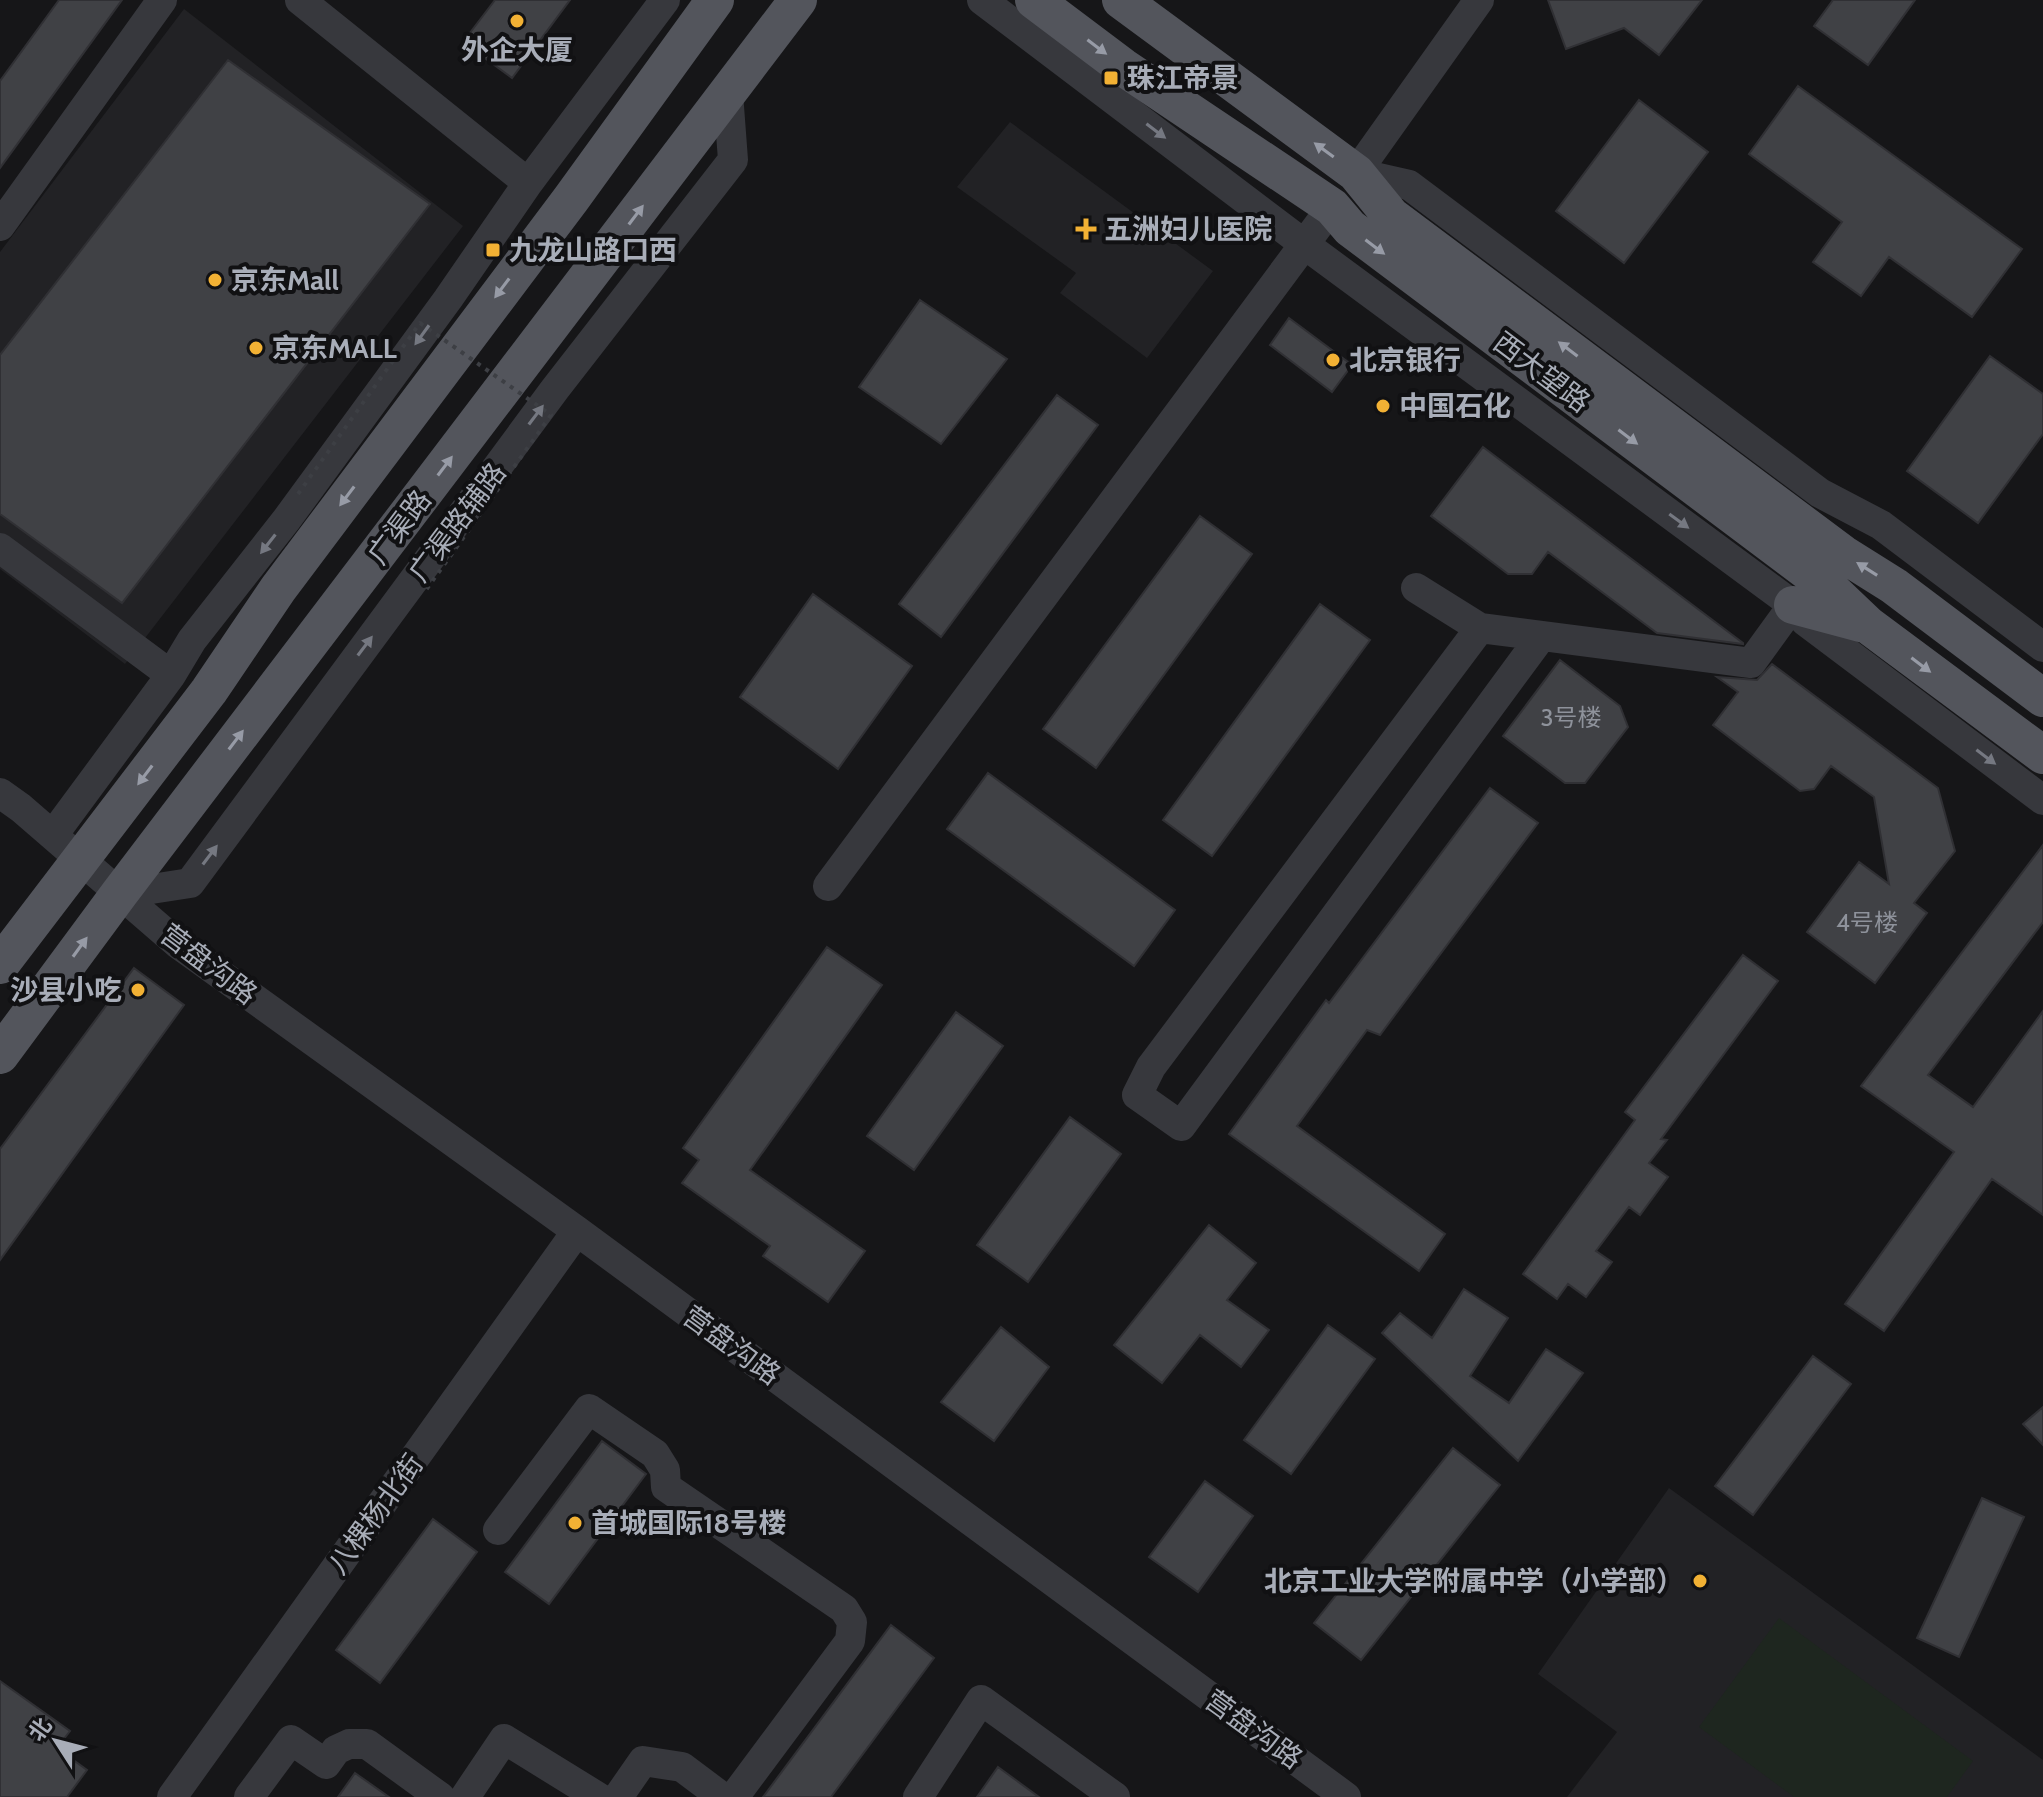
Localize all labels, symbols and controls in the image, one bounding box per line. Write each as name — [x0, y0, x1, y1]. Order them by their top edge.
marker: 外企大厦 — [508, 12, 526, 30]
place label: 外企大厦 — [461, 33, 573, 67]
one-way arrow — [1086, 38, 1107, 54]
place label: 珠江帝景 — [1127, 61, 1239, 95]
marker: 珠江帝景 — [1102, 69, 1120, 87]
one-way arrow — [1146, 122, 1166, 138]
one-way arrow — [1314, 142, 1334, 158]
one-way arrow — [628, 204, 644, 225]
place label: 五洲妇儿医院 — [1104, 212, 1272, 246]
marker: 五洲妇儿医院 — [1075, 218, 1097, 240]
place label: 九龙山路口西 — [509, 233, 677, 267]
one-way arrow — [1365, 239, 1385, 255]
marker: 九龙山路口西 — [484, 241, 502, 259]
place label: 京东Mall — [231, 263, 339, 297]
marker: 京东Mall — [206, 271, 224, 289]
one-way arrow — [494, 277, 510, 298]
one-way arrow — [414, 324, 430, 346]
street label: 西大望路 — [1487, 325, 1597, 419]
place label: 京东MALL — [272, 331, 397, 365]
marker: 京东MALL — [247, 339, 265, 357]
one-way arrow — [1557, 341, 1578, 357]
place label: 北京银行 — [1349, 343, 1461, 377]
marker: 北京银行 — [1324, 351, 1342, 369]
place label: 中国石化 — [1399, 389, 1511, 423]
marker: 中国石化 — [1374, 397, 1392, 415]
one-way arrow — [528, 405, 544, 425]
one-way arrow — [1617, 428, 1638, 444]
street label: 广渠路辅路 — [401, 456, 513, 588]
one-way arrow — [437, 456, 453, 476]
street label: 广渠路 — [360, 483, 438, 571]
one-way arrow — [339, 486, 355, 507]
one-way arrow — [1668, 512, 1689, 528]
one-way arrow — [260, 534, 276, 554]
one-way arrow — [1856, 563, 1878, 577]
one-way arrow — [357, 636, 372, 657]
one-way arrow — [1911, 656, 1932, 672]
house number: 3号楼 — [1541, 703, 1601, 732]
one-way arrow — [228, 730, 244, 750]
one-way arrow — [1976, 749, 1996, 765]
one-way arrow — [138, 765, 154, 785]
one-way arrow — [202, 845, 217, 866]
house number: 4号楼 — [1836, 908, 1898, 937]
street label: 营盘沟路 — [154, 917, 264, 1011]
one-way arrow — [72, 936, 88, 958]
place label: 沙县小吃 — [10, 973, 122, 1007]
marker: 沙县小吃 — [129, 981, 147, 999]
street label: 营盘沟路 — [677, 1298, 787, 1392]
street label: 八棵杨北街 — [320, 1447, 430, 1581]
place label: 首城国际18号楼 — [591, 1506, 786, 1540]
marker: 首城国际18号楼 — [566, 1514, 584, 1532]
place label: 北京工业大学附属中学（小学部） — [1264, 1564, 1684, 1598]
marker: 北京工业大学附属中学（小学部） — [1691, 1572, 1709, 1590]
street label: 营盘沟路 — [1199, 1682, 1309, 1776]
north arrow — [16, 1701, 96, 1781]
text: 北 — [23, 1713, 58, 1746]

